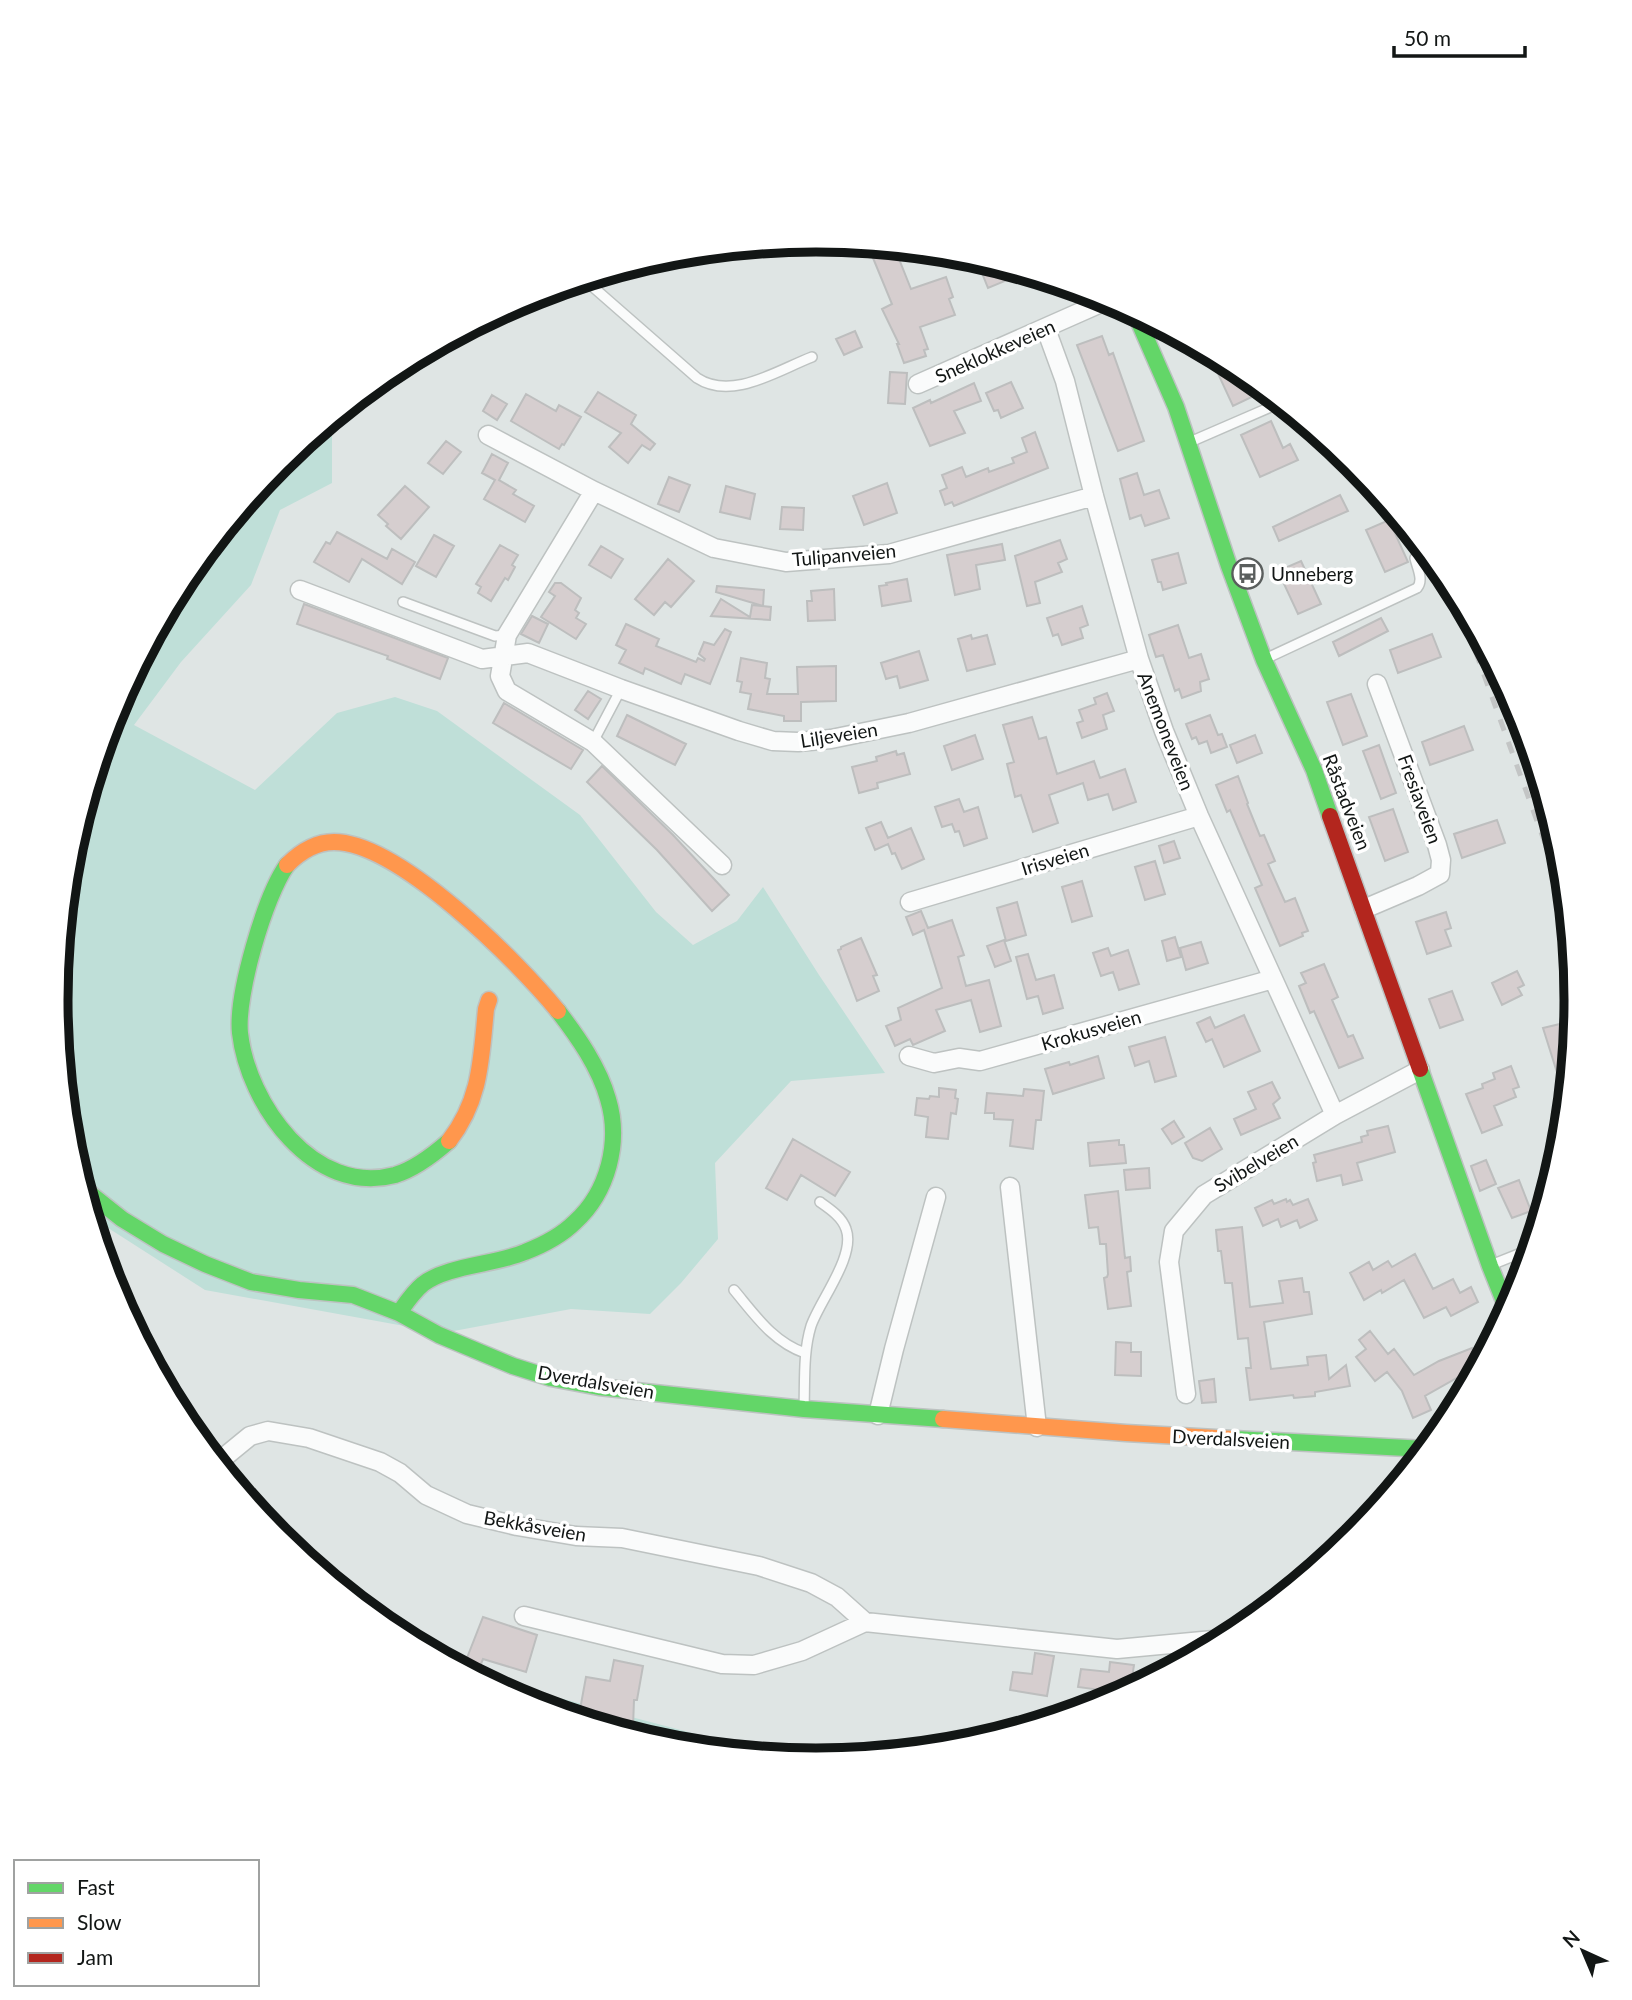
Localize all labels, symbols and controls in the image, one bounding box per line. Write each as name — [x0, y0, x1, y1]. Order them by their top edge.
scale bar — [1394, 14, 1525, 58]
text: 50 m — [1404, 25, 1451, 50]
street label: Sneklokkeveien — [931, 314, 1058, 387]
street label: Tulipanveien — [791, 539, 897, 570]
bus stop icon: Unneberg — [1231, 557, 1265, 591]
place label: Unneberg — [1271, 562, 1353, 585]
street label: Anemoneveien — [1133, 668, 1200, 793]
street label: Liljeveien — [799, 717, 879, 752]
street label: Råstadveien — [1319, 751, 1376, 853]
street label: Fresiaveien — [1394, 751, 1447, 847]
street label: Irisveien — [1018, 837, 1091, 880]
street label: Krokusveien — [1038, 1004, 1144, 1055]
street label: Svibelveien — [1209, 1128, 1302, 1197]
street label: Dverdalsveien — [536, 1360, 656, 1403]
street label: Dverdalsveien — [1172, 1424, 1291, 1453]
street label: Bekkåsveien — [482, 1505, 588, 1546]
legend — [14, 1860, 259, 1986]
text: Fast — [77, 1874, 115, 1899]
text: Slow — [77, 1909, 122, 1934]
north arrow — [1548, 1916, 1618, 1986]
text: N — [1558, 1925, 1584, 1952]
text: Jam — [77, 1944, 113, 1969]

